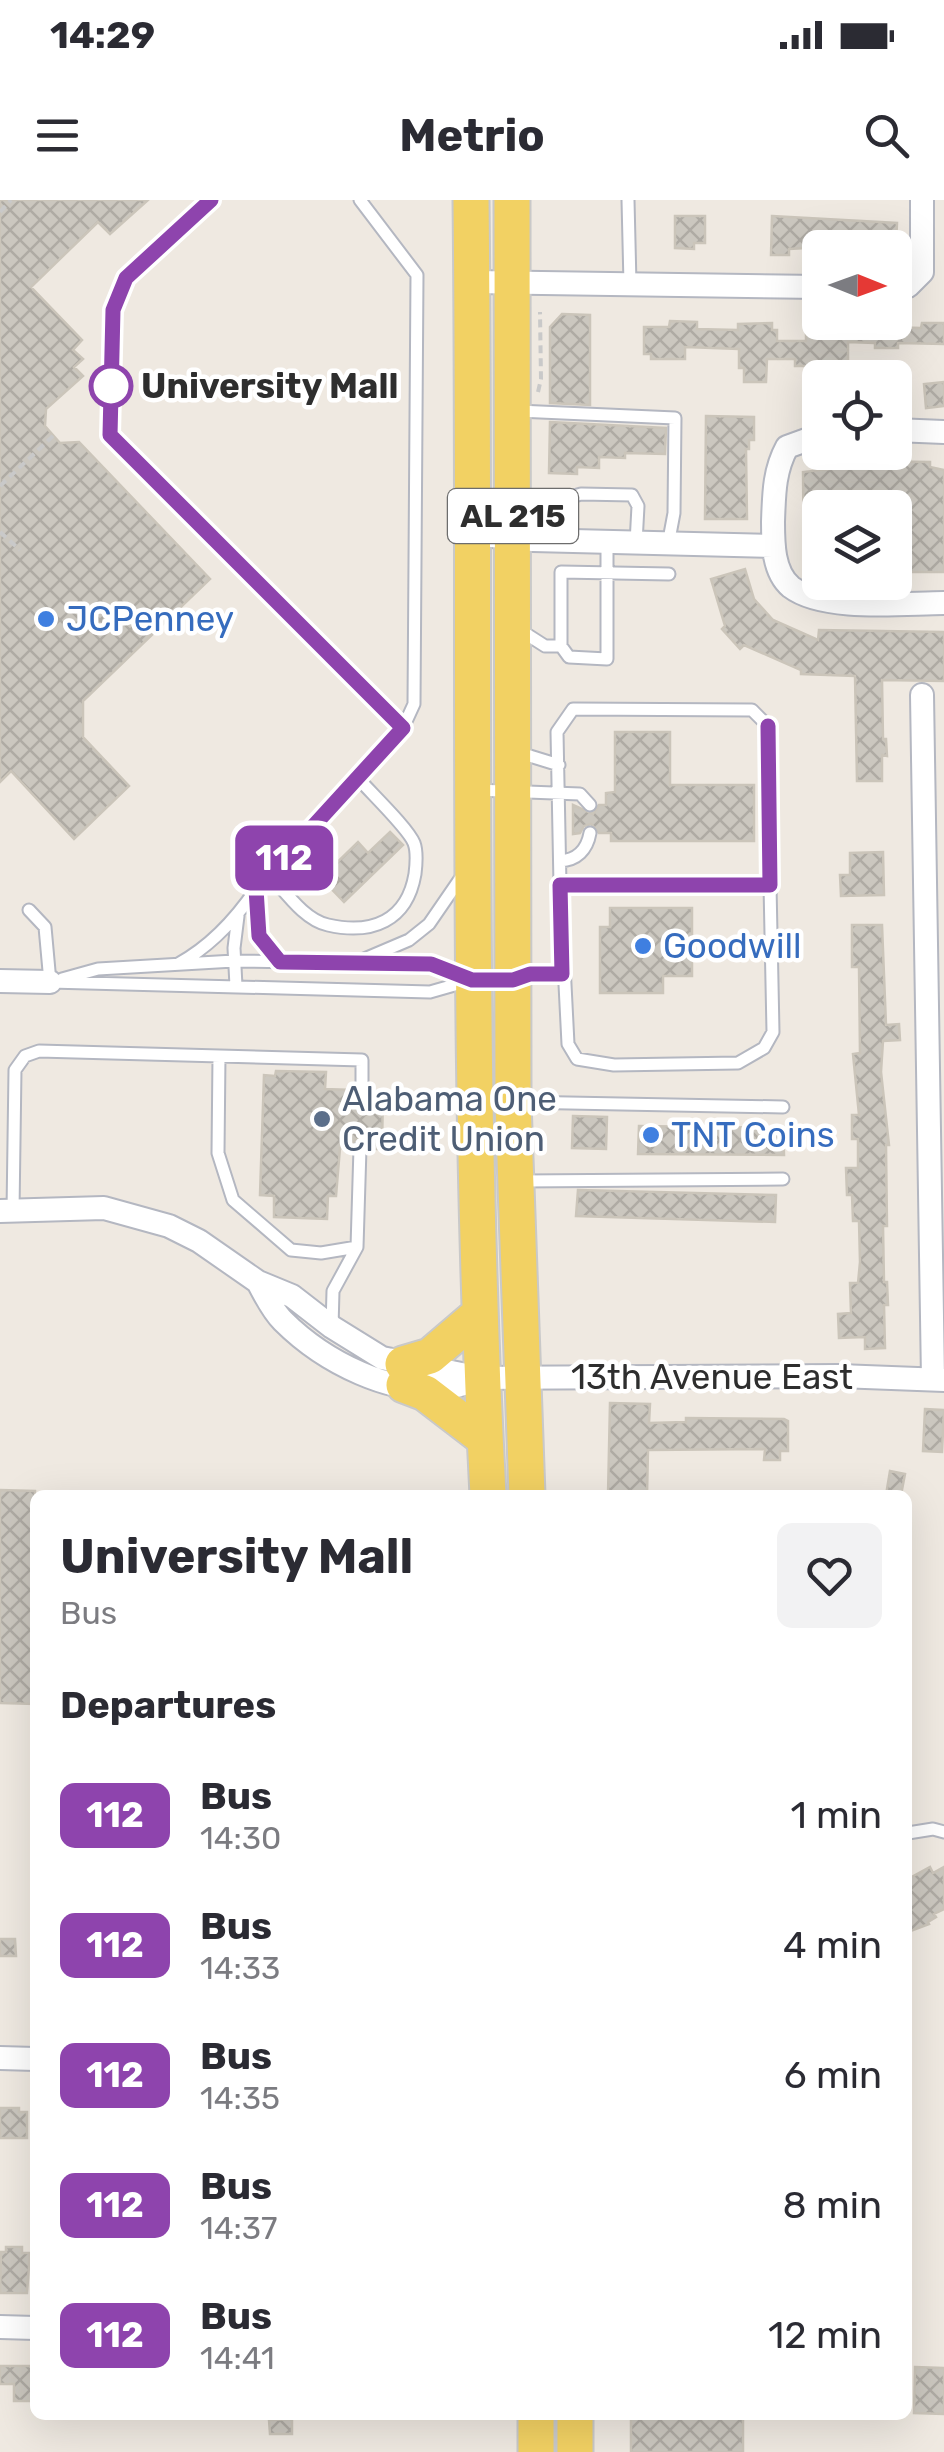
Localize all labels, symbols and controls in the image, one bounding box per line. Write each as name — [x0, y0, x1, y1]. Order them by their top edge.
text: 14:29 — [50, 12, 155, 58]
icon: menu — [30, 108, 85, 163]
icon: search — [859, 108, 914, 163]
text: Metrio — [399, 109, 545, 162]
north arrow — [802, 230, 912, 340]
map controls — [802, 230, 912, 600]
button: locate — [802, 360, 912, 470]
marker: University Mall — [90, 365, 132, 407]
place label: University Mall — [141, 365, 399, 407]
road number: AL 215 — [448, 489, 578, 543]
button: layers — [802, 490, 912, 600]
place label: JCPenney — [66, 598, 234, 640]
marker: JCPenney — [35, 608, 57, 630]
line badge: 112 — [226, 826, 342, 890]
text: 112 — [255, 837, 313, 879]
place label: Goodwill — [663, 925, 801, 967]
marker: Goodwill — [632, 935, 654, 957]
place label: Alabama One Credit Union — [342, 1078, 557, 1160]
marker: Alabama One Credit Union — [311, 1108, 333, 1130]
place label: TNT Coins — [671, 1114, 834, 1156]
marker: TNT Coins — [640, 1124, 662, 1146]
street label: 13th Avenue East — [571, 1356, 853, 1398]
button: heart — [777, 1523, 882, 1628]
text: University Mall — [60, 1528, 413, 1585]
text: Bus — [60, 1594, 117, 1632]
text: Departures — [60, 1682, 276, 1728]
text: Bus — [200, 1773, 272, 1819]
text: 1 min — [790, 1792, 882, 1838]
text: 112 — [86, 1794, 144, 1836]
text: 14:30 — [200, 1819, 281, 1857]
text: Bus — [200, 1903, 272, 1949]
text: 4 min — [783, 1922, 882, 1968]
text: 112 — [86, 1924, 144, 1966]
text: 14:33 — [200, 1949, 280, 1987]
text: Bus — [200, 2033, 272, 2079]
text: 6 min — [784, 2052, 882, 2098]
text: 112 — [86, 2054, 144, 2096]
text: 14:35 — [200, 2079, 280, 2117]
text: Bus — [200, 2163, 272, 2209]
text: 8 min — [783, 2182, 882, 2228]
text: 112 — [86, 2184, 144, 2226]
text: 14:37 — [200, 2209, 277, 2247]
text: Bus — [200, 2293, 272, 2339]
text: 12 min — [768, 2312, 882, 2358]
text: 112 — [86, 2314, 144, 2356]
text: 14:41 — [200, 2339, 275, 2377]

